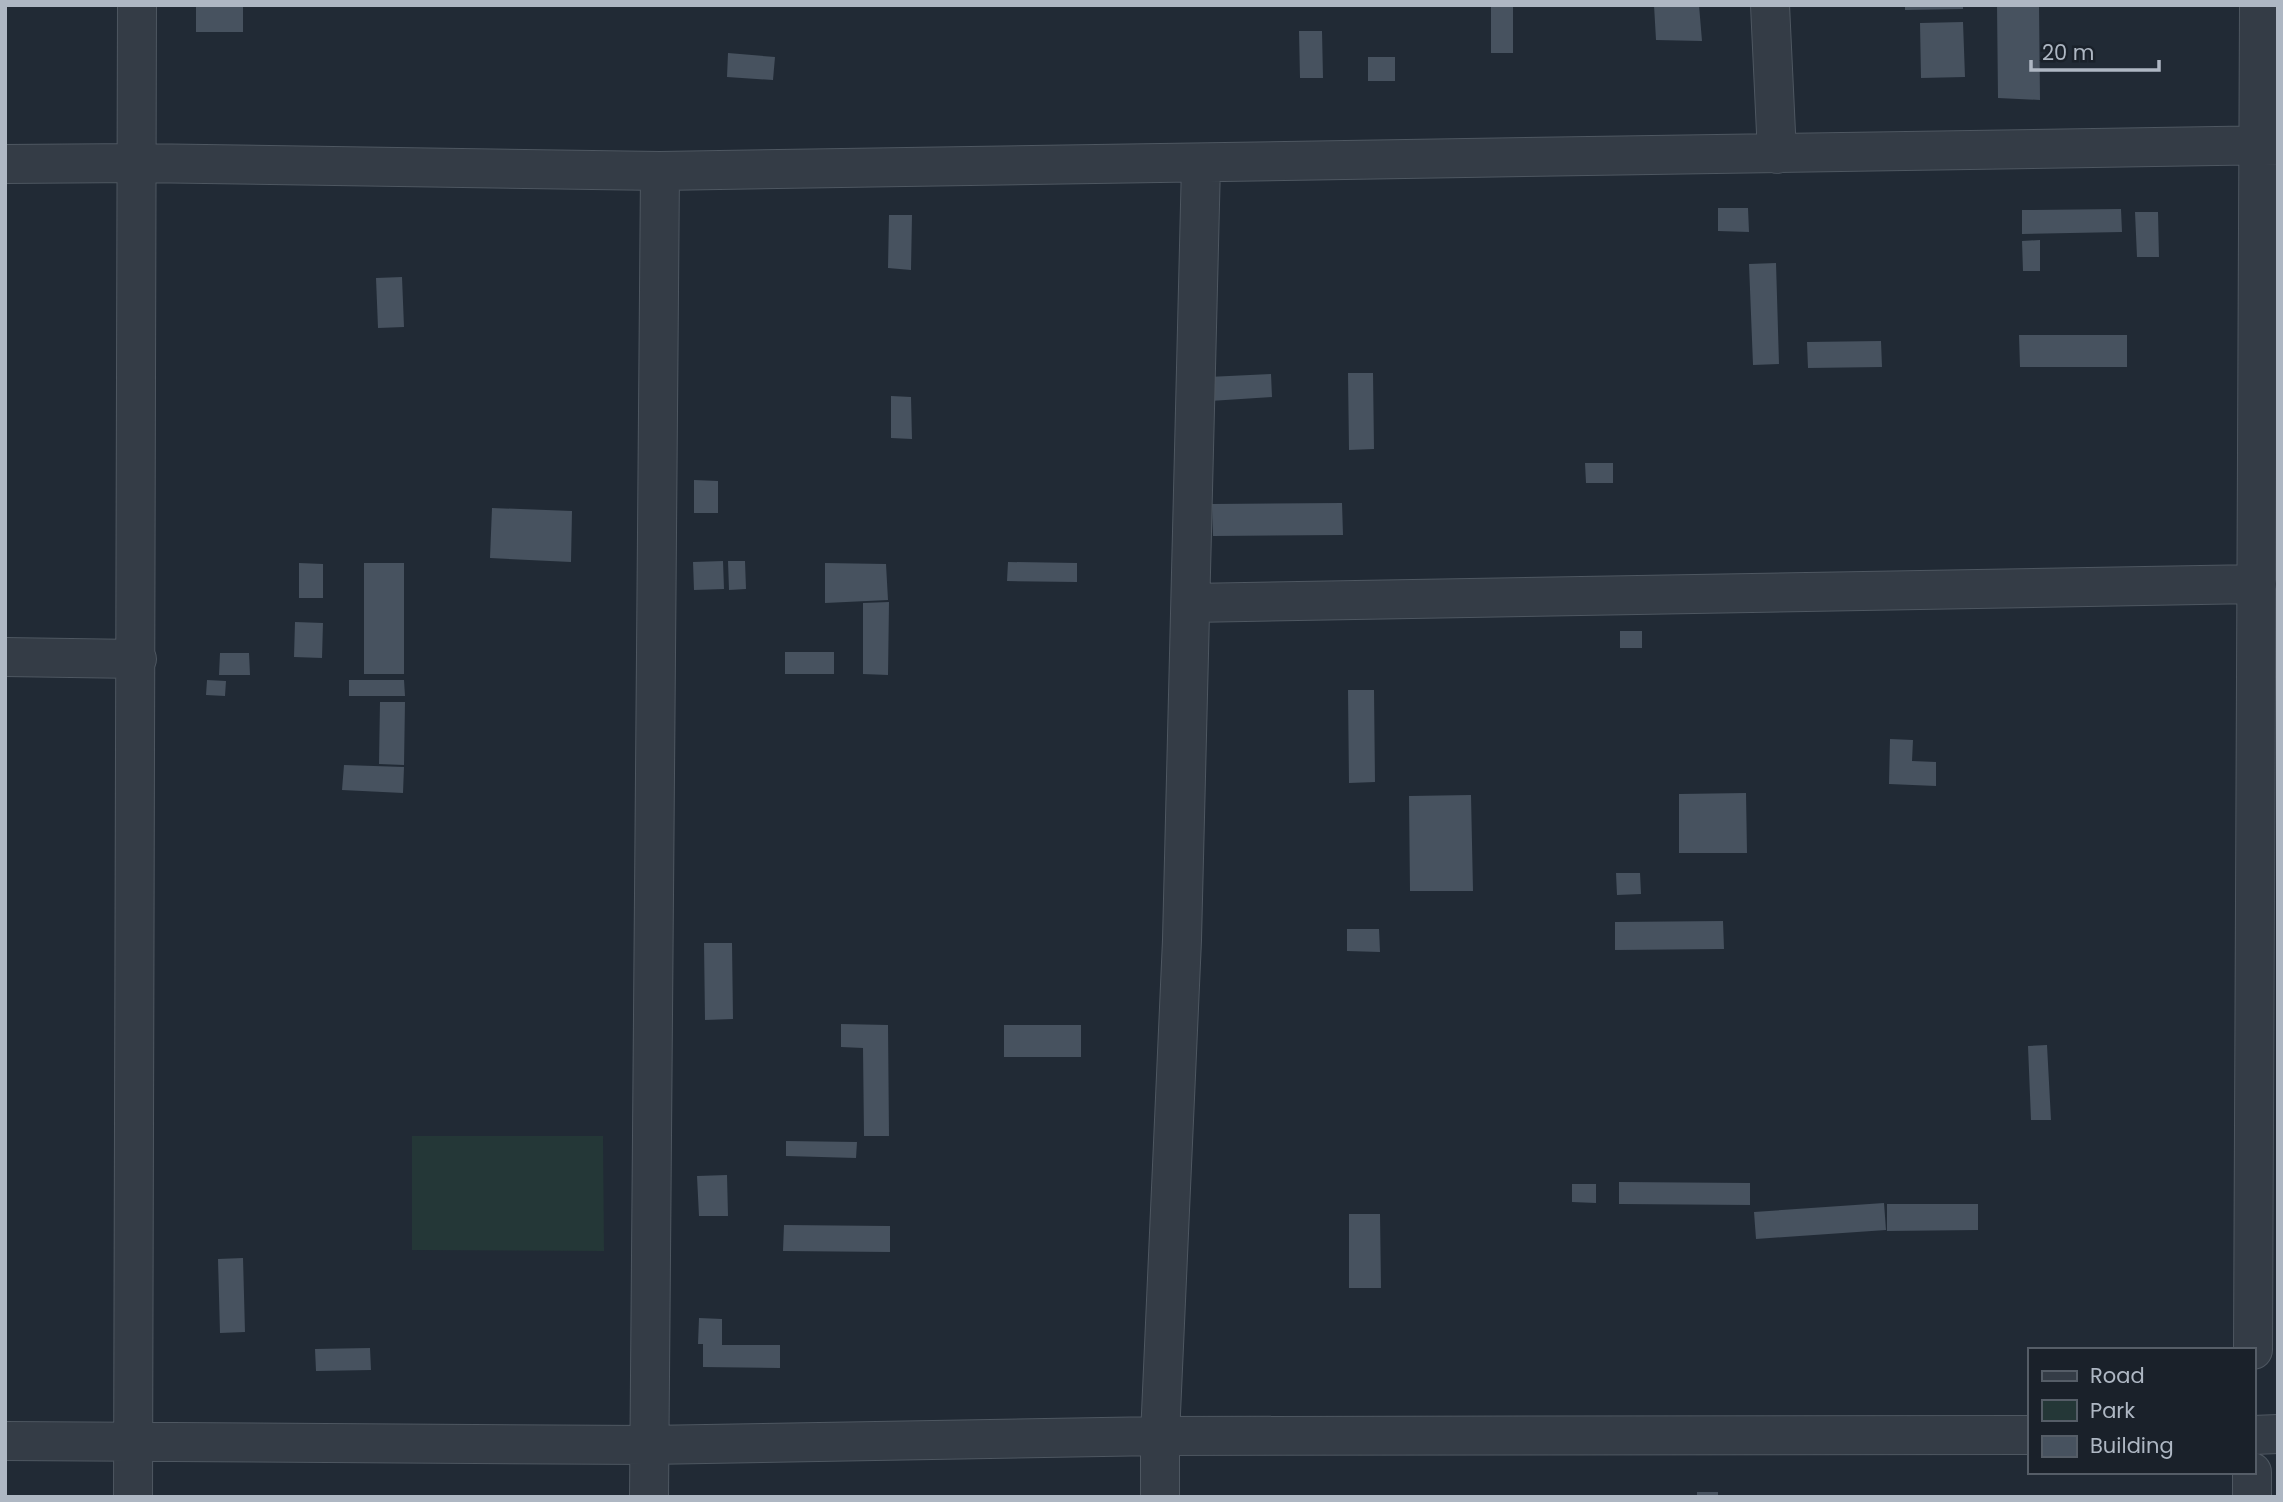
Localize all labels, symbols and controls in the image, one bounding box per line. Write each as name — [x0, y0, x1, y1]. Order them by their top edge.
scale bar — [2031, 28, 2159, 72]
text: 20 m — [2042, 38, 2095, 67]
legend — [2028, 1348, 2255, 1474]
text: Road — [2090, 1361, 2145, 1390]
text: Park — [2090, 1396, 2135, 1425]
text: Building — [2090, 1431, 2174, 1460]

